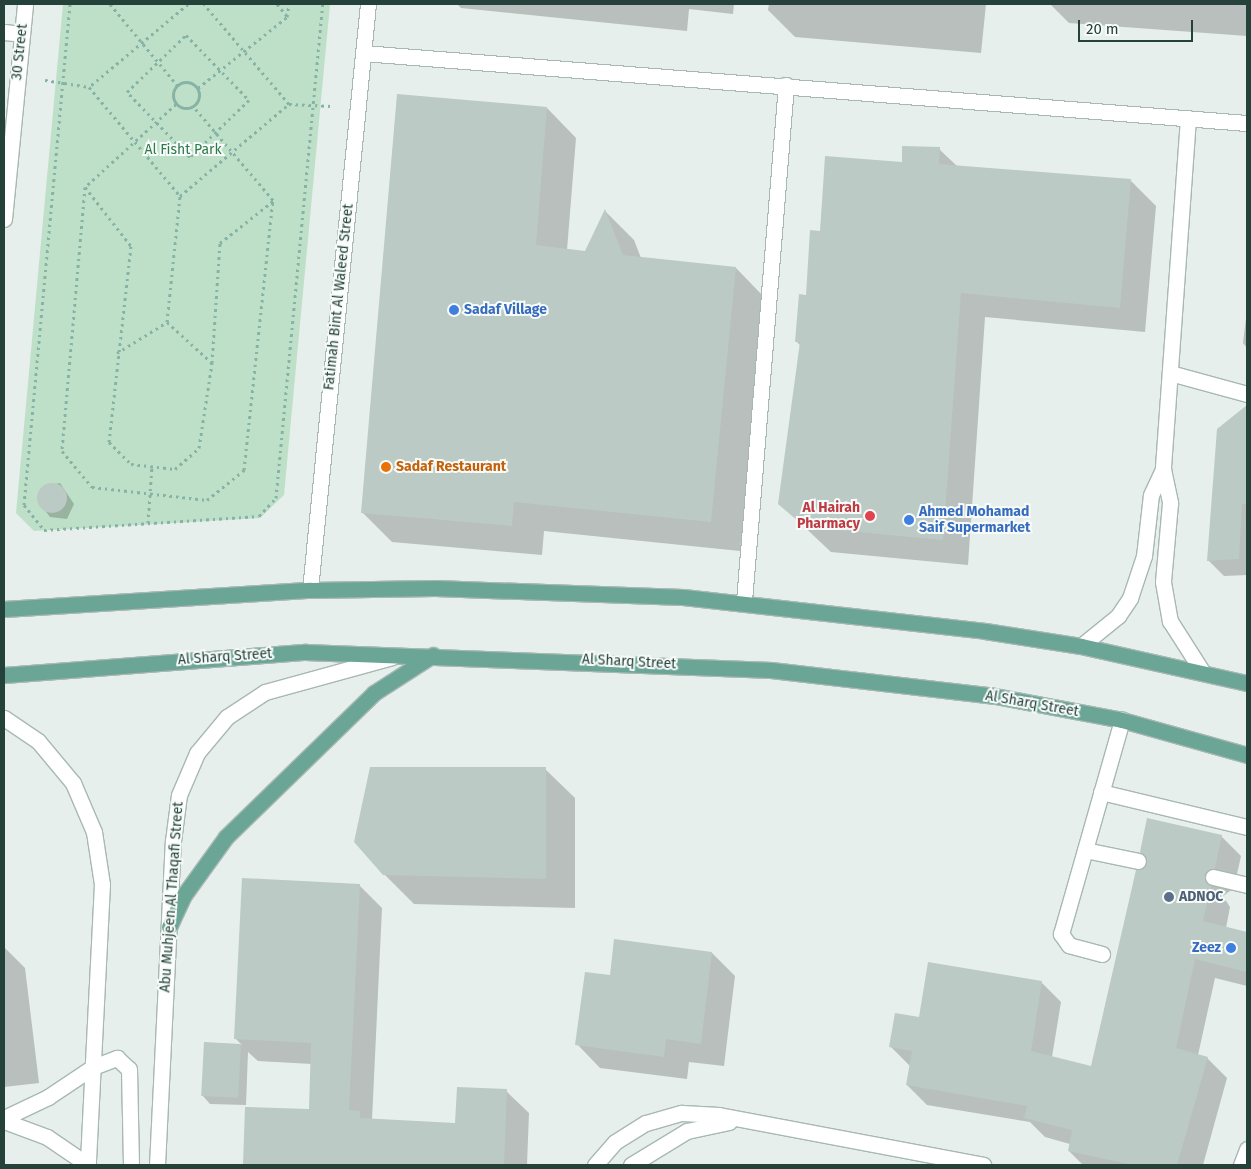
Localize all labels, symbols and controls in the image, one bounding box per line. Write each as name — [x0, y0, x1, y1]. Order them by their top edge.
scale bar — [1081, 10, 1196, 42]
text: 20 m — [1086, 20, 1119, 38]
street label: 30 Street — [9, 23, 31, 81]
park label: Al Fisht Park — [144, 142, 222, 158]
street label: Fatimah Bint Al Waleed Street — [321, 203, 357, 391]
place label: Sadaf Village — [464, 302, 547, 318]
marker: Sadaf Village — [448, 304, 460, 316]
place label: Sadaf Restaurant — [396, 459, 506, 475]
marker: Sadaf Restaurant — [380, 461, 392, 473]
place label: Al Hairah Pharmacy — [797, 500, 860, 532]
place label: Ahmed Mohamad Saif Supermarket — [919, 504, 1030, 536]
marker: Al Hairah Pharmacy — [864, 510, 876, 522]
marker: Ahmed Mohamad Saif Supermarket — [903, 514, 915, 526]
street label: Al Sharq Street — [177, 645, 273, 669]
street label: Al Sharq Street — [581, 651, 677, 673]
street label: Al Sharq Street — [984, 688, 1080, 720]
street label: Abu Muhjeen Al Thaqafi Street — [157, 801, 187, 993]
place label: ADNOC — [1179, 889, 1223, 905]
marker: ADNOC — [1163, 891, 1175, 903]
place label: Zeez — [1192, 940, 1221, 956]
marker: Zeez — [1225, 942, 1237, 954]

